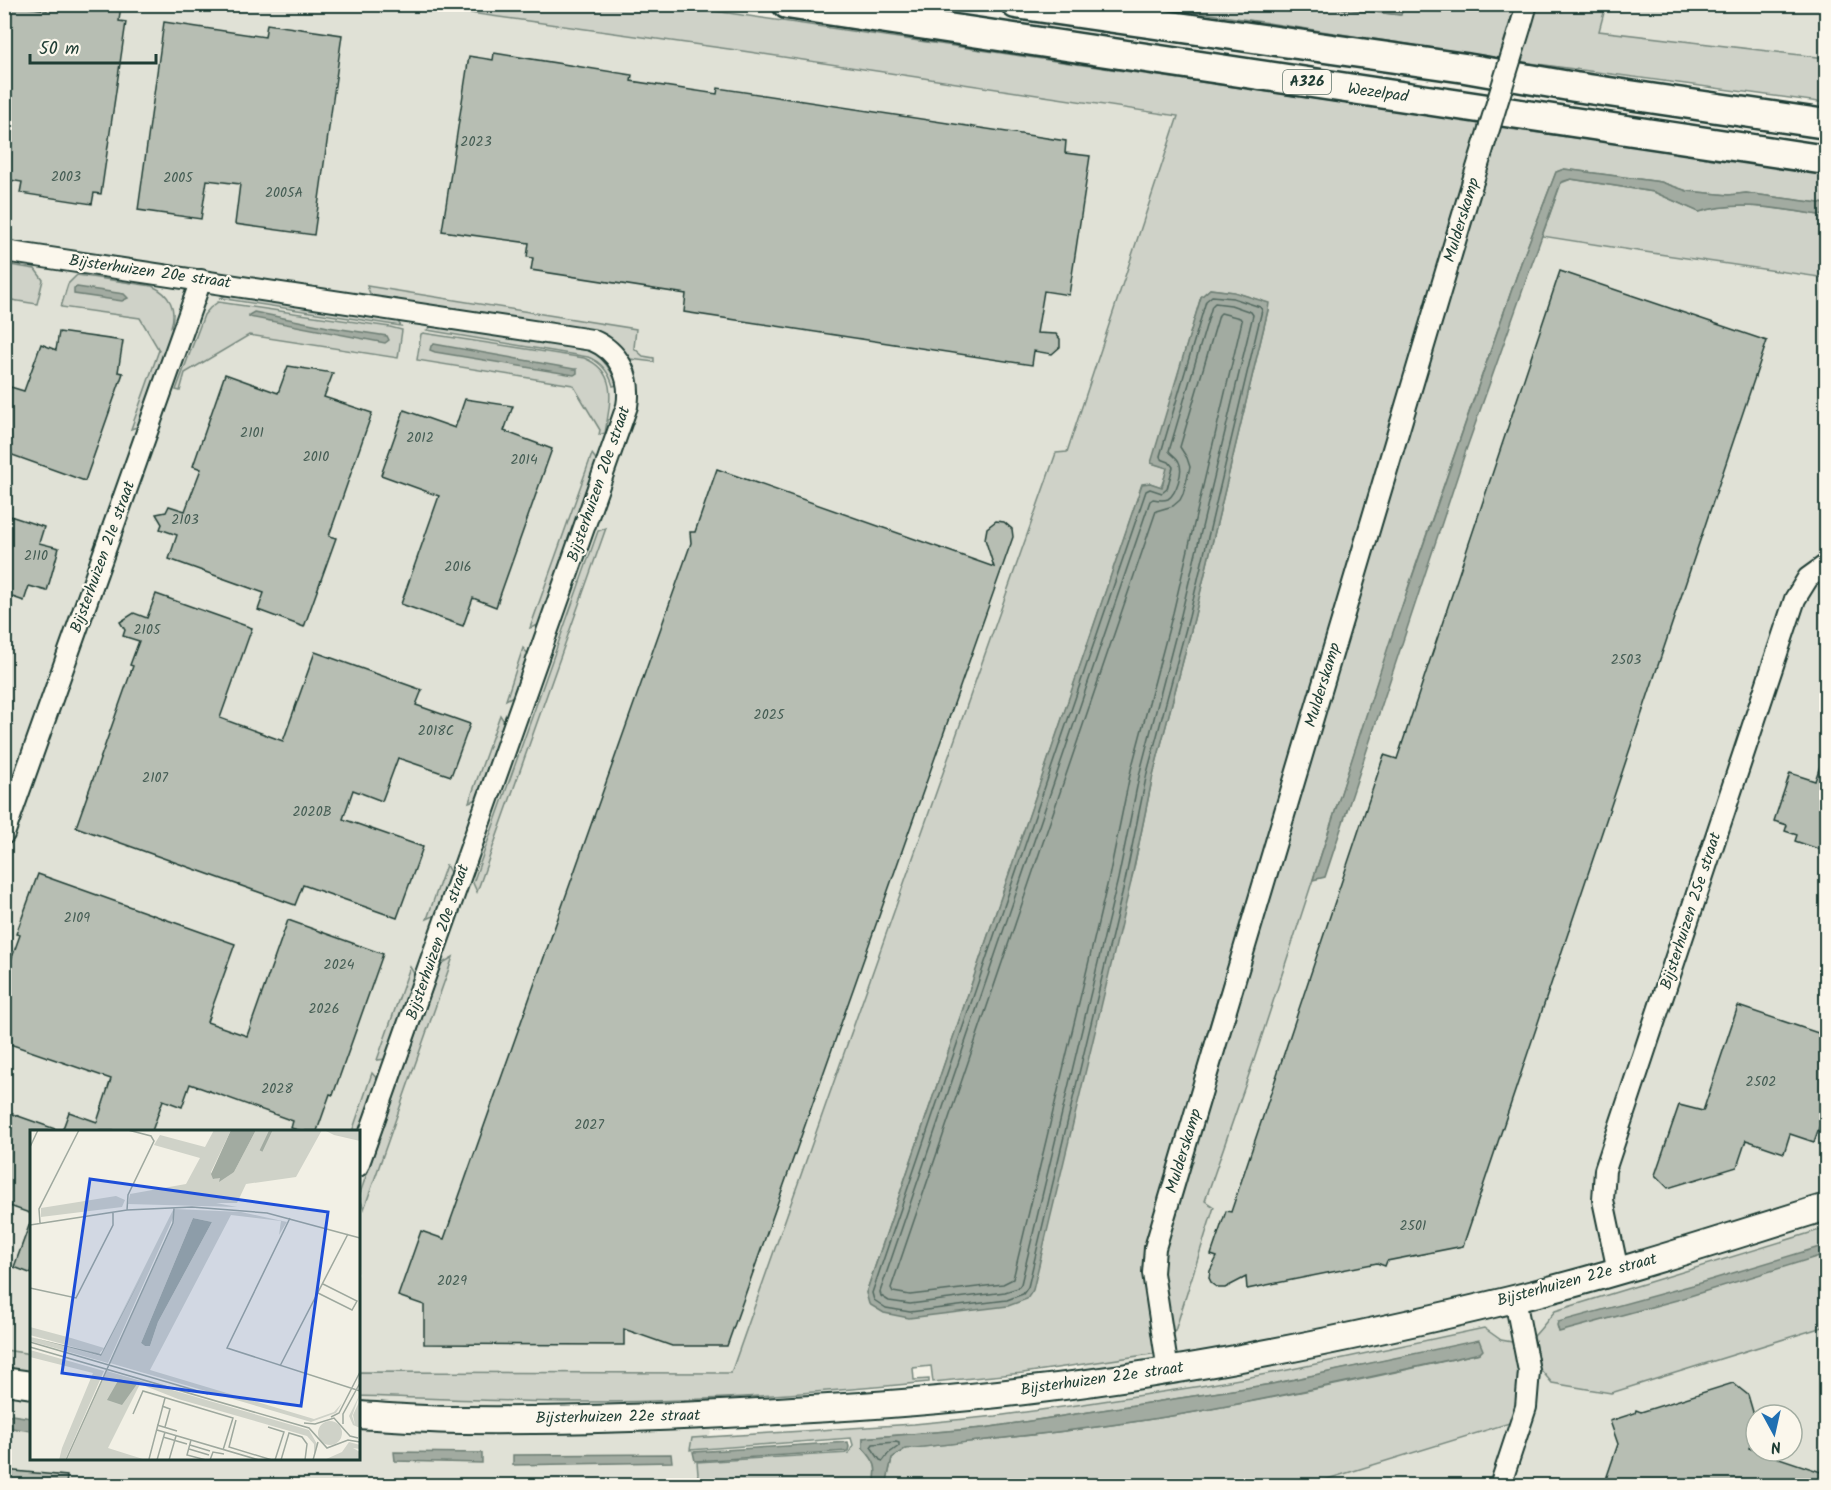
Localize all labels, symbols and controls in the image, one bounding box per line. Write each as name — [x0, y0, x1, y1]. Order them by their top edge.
scale bar — [30, 27, 156, 65]
text: 50 m — [39, 35, 79, 64]
road number: A326 — [1283, 70, 1331, 94]
street label: Wezelpad — [1346, 76, 1411, 110]
house number: 2023 — [460, 131, 492, 153]
house number: 2003 — [51, 166, 81, 188]
house number: 2005 — [163, 167, 194, 189]
street label: Mulderskamp — [1437, 174, 1487, 265]
house number: 2005A — [265, 182, 303, 204]
street label: Bijsterhuizen 20e straat — [67, 248, 233, 296]
street label: Bijsterhuizen 20e straat — [561, 402, 638, 565]
house number: 2101 — [240, 422, 264, 444]
house number: 2012 — [406, 427, 434, 449]
house number: 2010 — [303, 446, 329, 468]
house number: 2014 — [510, 449, 538, 471]
street label: Bijsterhuizen 21e straat — [64, 477, 142, 637]
house number: 2103 — [171, 509, 199, 531]
house number: 2110 — [24, 545, 48, 567]
house number: 2016 — [444, 556, 472, 578]
house number: 2105 — [133, 619, 162, 641]
street label: Mulderskamp — [1298, 639, 1348, 730]
house number: 2503 — [1611, 649, 1641, 671]
house number: 2025 — [754, 704, 786, 726]
house number: 2018C — [418, 720, 454, 742]
house number: 2107 — [142, 767, 169, 789]
house number: 2020B — [292, 801, 332, 823]
street label: Bijsterhuizen 25e straat — [1654, 828, 1728, 993]
street label: Bijsterhuizen 20e straat — [400, 860, 477, 1023]
house number: 2109 — [64, 907, 90, 929]
house number: 2024 — [324, 954, 355, 976]
house number: 2026 — [308, 998, 340, 1020]
house number: 2502 — [1746, 1071, 1776, 1093]
house number: 2028 — [261, 1078, 293, 1100]
street label: Mulderskamp — [1159, 1105, 1209, 1196]
house number: 2027 — [574, 1114, 604, 1136]
inset map — [30, 1130, 360, 1460]
house number: 2501 — [1399, 1215, 1427, 1237]
street label: Bijsterhuizen 22e straat — [1494, 1246, 1660, 1313]
house number: 2029 — [437, 1270, 467, 1292]
street label: Bijsterhuizen 22e straat — [1019, 1355, 1186, 1403]
street label: Bijsterhuizen 22e straat — [536, 1403, 701, 1431]
north arrow — [1744, 1403, 1804, 1463]
text: N — [1769, 1433, 1783, 1459]

